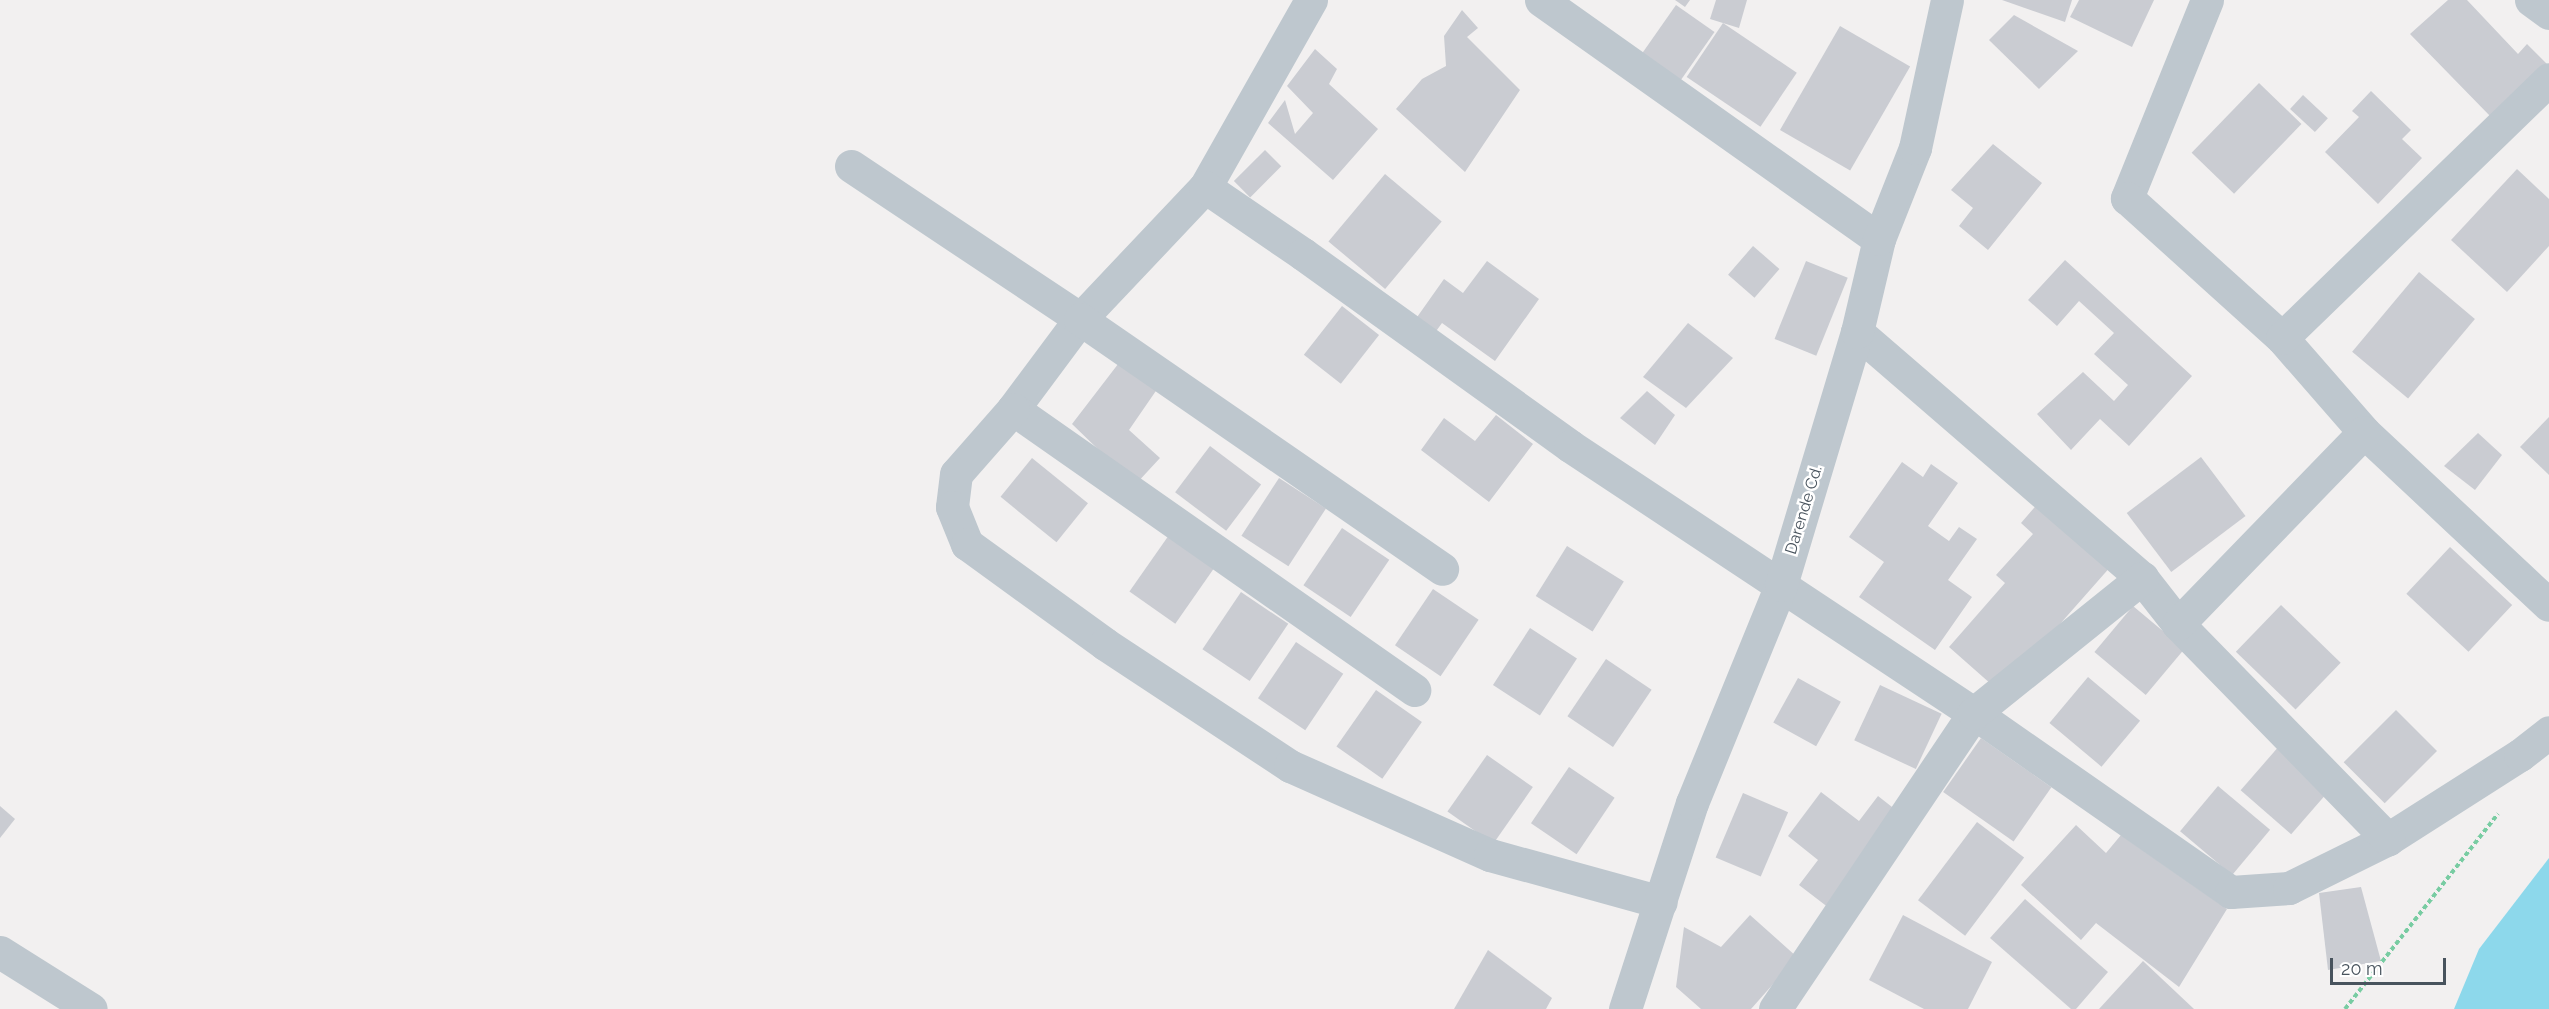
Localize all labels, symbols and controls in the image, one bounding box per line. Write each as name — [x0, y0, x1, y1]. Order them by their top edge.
street label: Darende Cd. — [1781, 463, 1827, 557]
scale bar — [2333, 946, 2448, 984]
text: 20 m — [2341, 958, 2383, 979]

